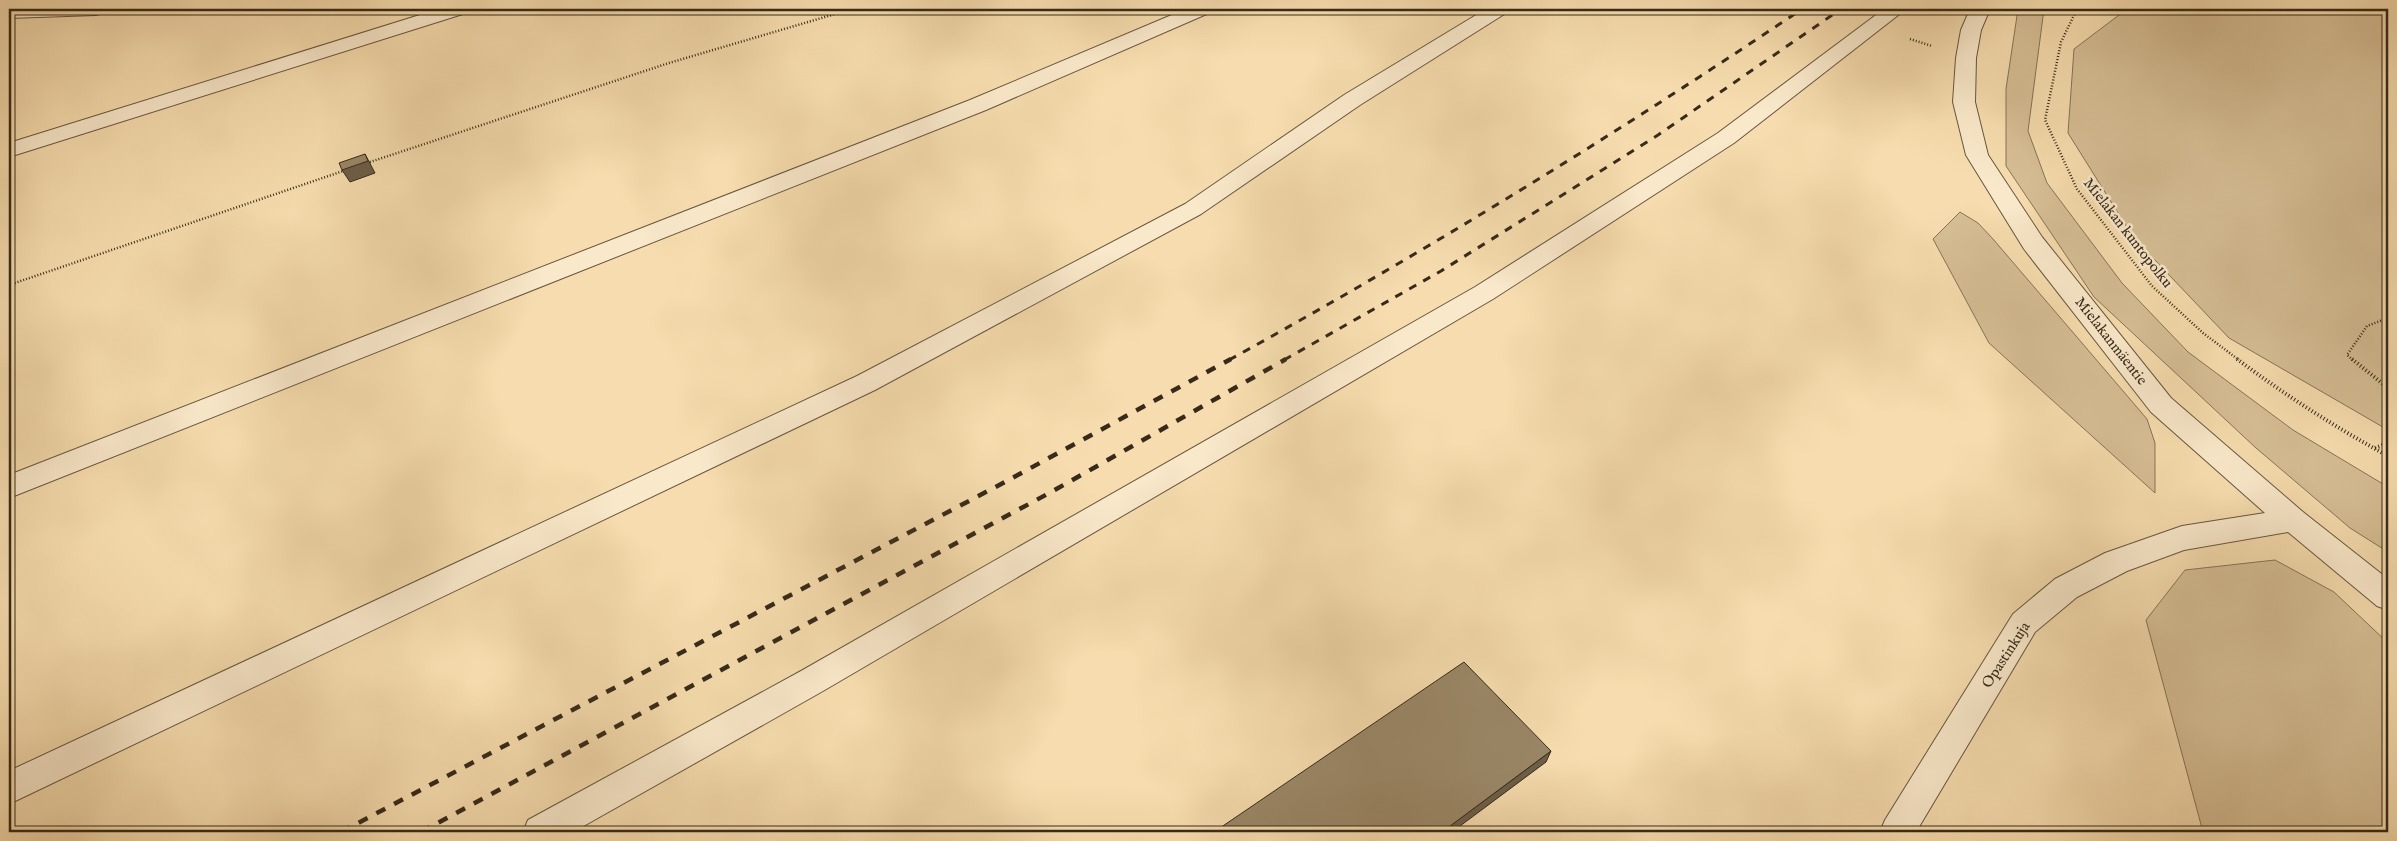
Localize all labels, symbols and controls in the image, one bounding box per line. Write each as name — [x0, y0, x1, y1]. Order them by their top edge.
street label: Mielakan kuntopolku — [2079, 174, 2177, 292]
street label: Mielakanmäentie — [2071, 293, 2151, 389]
street label: Opastinkuja — [1978, 618, 2035, 692]

